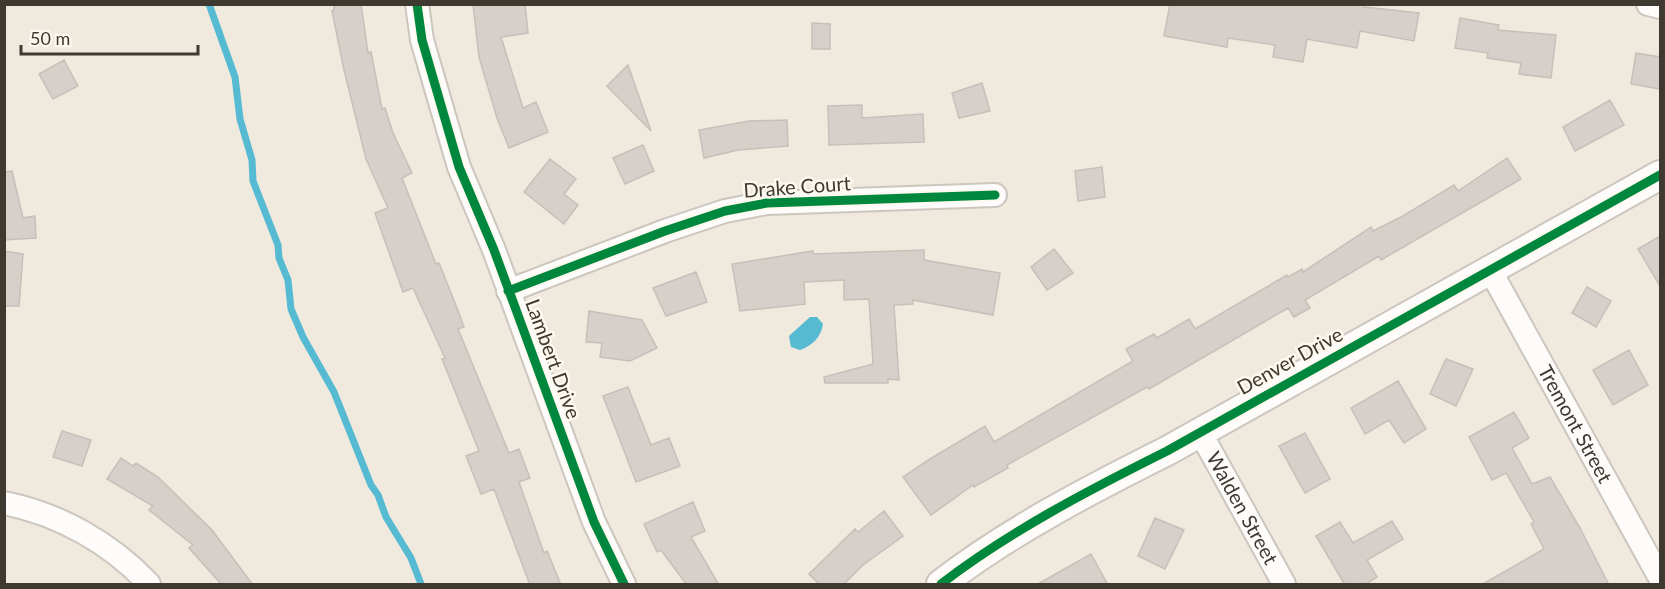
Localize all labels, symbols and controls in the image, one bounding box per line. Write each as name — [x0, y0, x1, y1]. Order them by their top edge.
scale bar — [21, 18, 198, 56]
text: 50 m — [30, 27, 70, 49]
street label: Drake Court — [743, 170, 851, 202]
street label: Lambert Drive — [521, 296, 587, 422]
street label: Denver Drive — [1233, 321, 1346, 399]
street label: Tremont Street — [1534, 361, 1618, 487]
street label: Walden Street — [1202, 447, 1284, 568]

